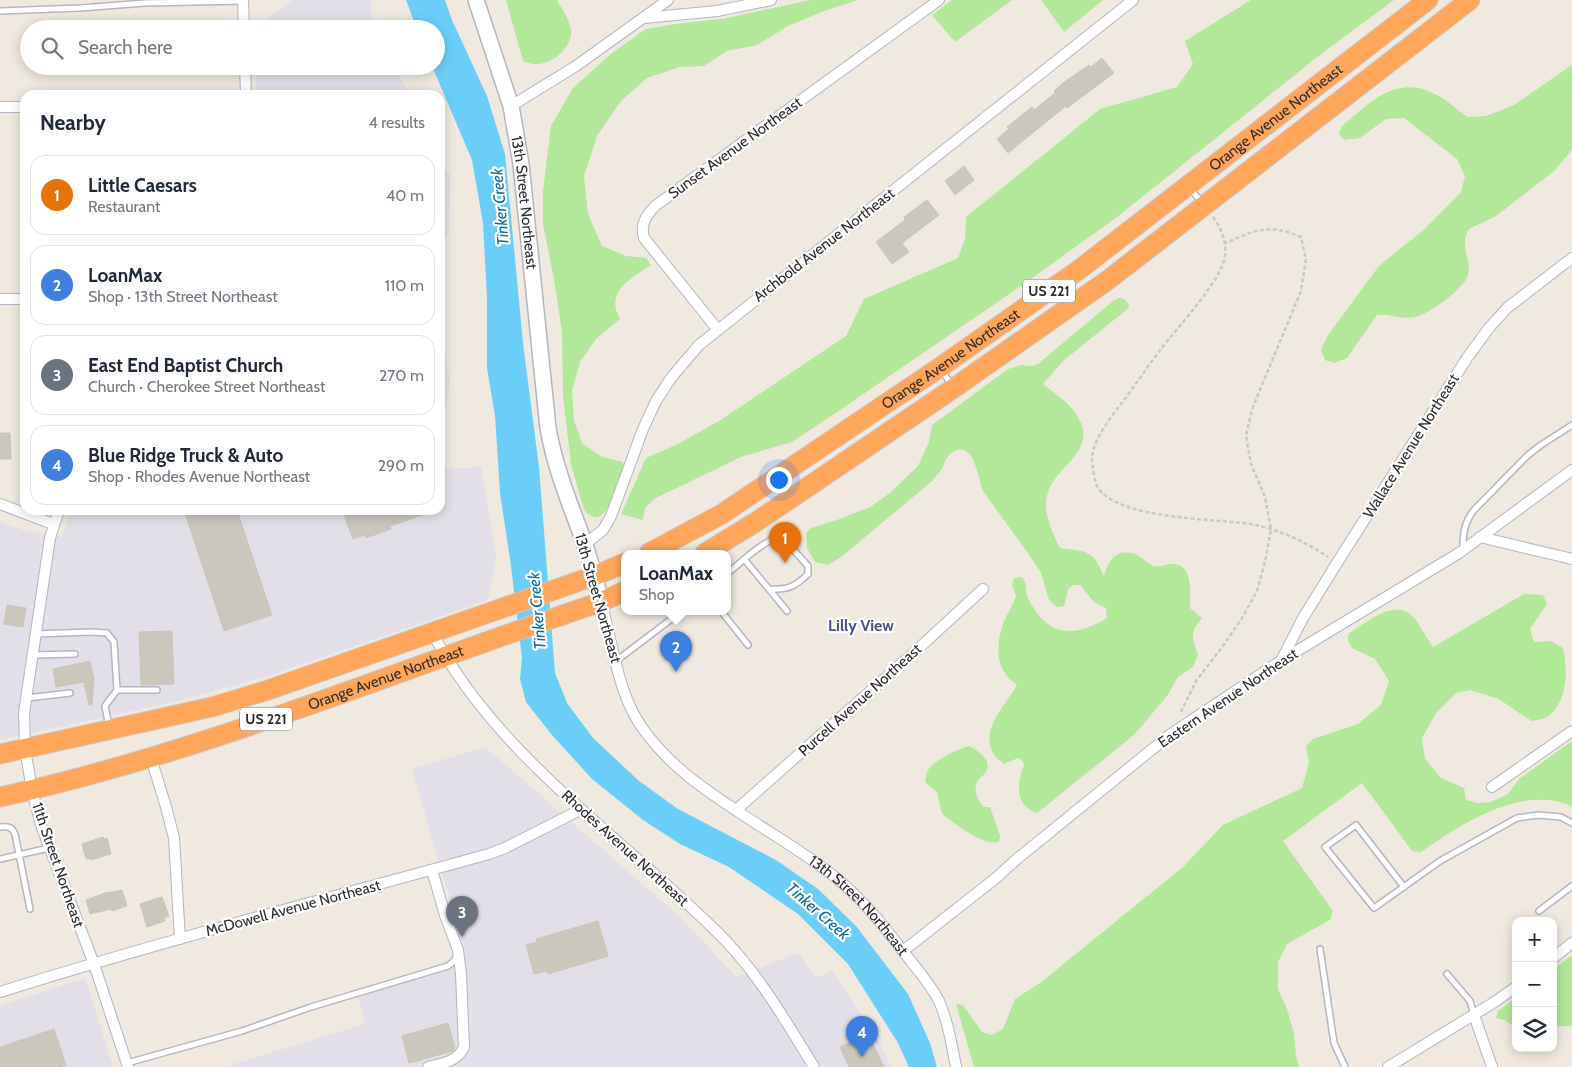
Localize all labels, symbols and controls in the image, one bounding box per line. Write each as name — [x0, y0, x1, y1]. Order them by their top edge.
search box — [20, 20, 445, 75]
icon: search — [38, 34, 66, 62]
text: Search here — [78, 36, 172, 59]
street label: Orange Avenue Northeast — [1205, 60, 1346, 175]
street label: Sunset Avenue Northeast — [665, 93, 805, 203]
text: Nearby — [40, 110, 106, 135]
text: 4 results — [368, 113, 425, 132]
street label: 13th Street Northeast — [507, 134, 541, 270]
water label: Tinker Creek — [487, 167, 513, 246]
text: Little Caesars — [88, 174, 197, 197]
street label: Archbold Avenue Northeast — [750, 184, 898, 306]
text: 1 — [54, 186, 60, 205]
text: 40 m — [386, 186, 424, 205]
text: Restaurant — [88, 197, 160, 216]
text: LoanMax — [88, 264, 162, 287]
text: 2 — [53, 276, 61, 295]
text: 110 m — [385, 276, 424, 295]
road number: US 221 — [1023, 280, 1075, 302]
text: Shop · 13th Street Northeast — [88, 287, 278, 306]
street label: Orange Avenue Northeast — [878, 305, 1023, 413]
text: East End Baptist Church — [88, 354, 283, 377]
text: 3 — [53, 366, 61, 385]
text: 270 m — [379, 366, 424, 385]
street label: Wallace Avenue Northeast — [1359, 371, 1463, 521]
text: Church · Cherokee Street Northeast — [88, 377, 325, 396]
text: Blue Ridge Truck & Auto — [88, 444, 283, 467]
text: 4 — [52, 456, 62, 475]
text: 290 m — [378, 456, 424, 475]
text: Shop · Rhodes Avenue Northeast — [88, 467, 310, 486]
your location — [766, 467, 792, 493]
pin: 1 — [769, 522, 801, 563]
street label: 13th Street Northeast — [571, 531, 625, 665]
popup — [621, 550, 731, 615]
text: LoanMax — [639, 562, 713, 585]
water label: Tinker Creek — [524, 571, 550, 650]
text: Shop — [639, 585, 674, 604]
district label: Lilly View — [828, 616, 894, 635]
pin: 2 — [660, 631, 692, 672]
street label: Purcell Avenue Northeast — [795, 640, 925, 760]
street label: Orange Avenue Northeast — [306, 642, 466, 714]
street label: Eastern Avenue Northeast — [1155, 645, 1301, 751]
road number: US 221 — [240, 708, 292, 731]
street label: Rhodes Avenue Northeast — [558, 786, 692, 910]
street label: 11th Street Northeast — [28, 800, 88, 930]
street label: 13th Street Northeast — [805, 851, 912, 959]
street label: McDowell Avenue Northeast — [204, 876, 382, 940]
water label: Tinker Creek — [783, 878, 854, 944]
pin: 3 — [446, 896, 478, 937]
map controls — [1512, 917, 1557, 1052]
button: + — [1512, 917, 1557, 962]
button: − — [1512, 962, 1557, 1007]
button: layers — [1512, 1007, 1557, 1052]
pin: 4 — [846, 1016, 878, 1057]

